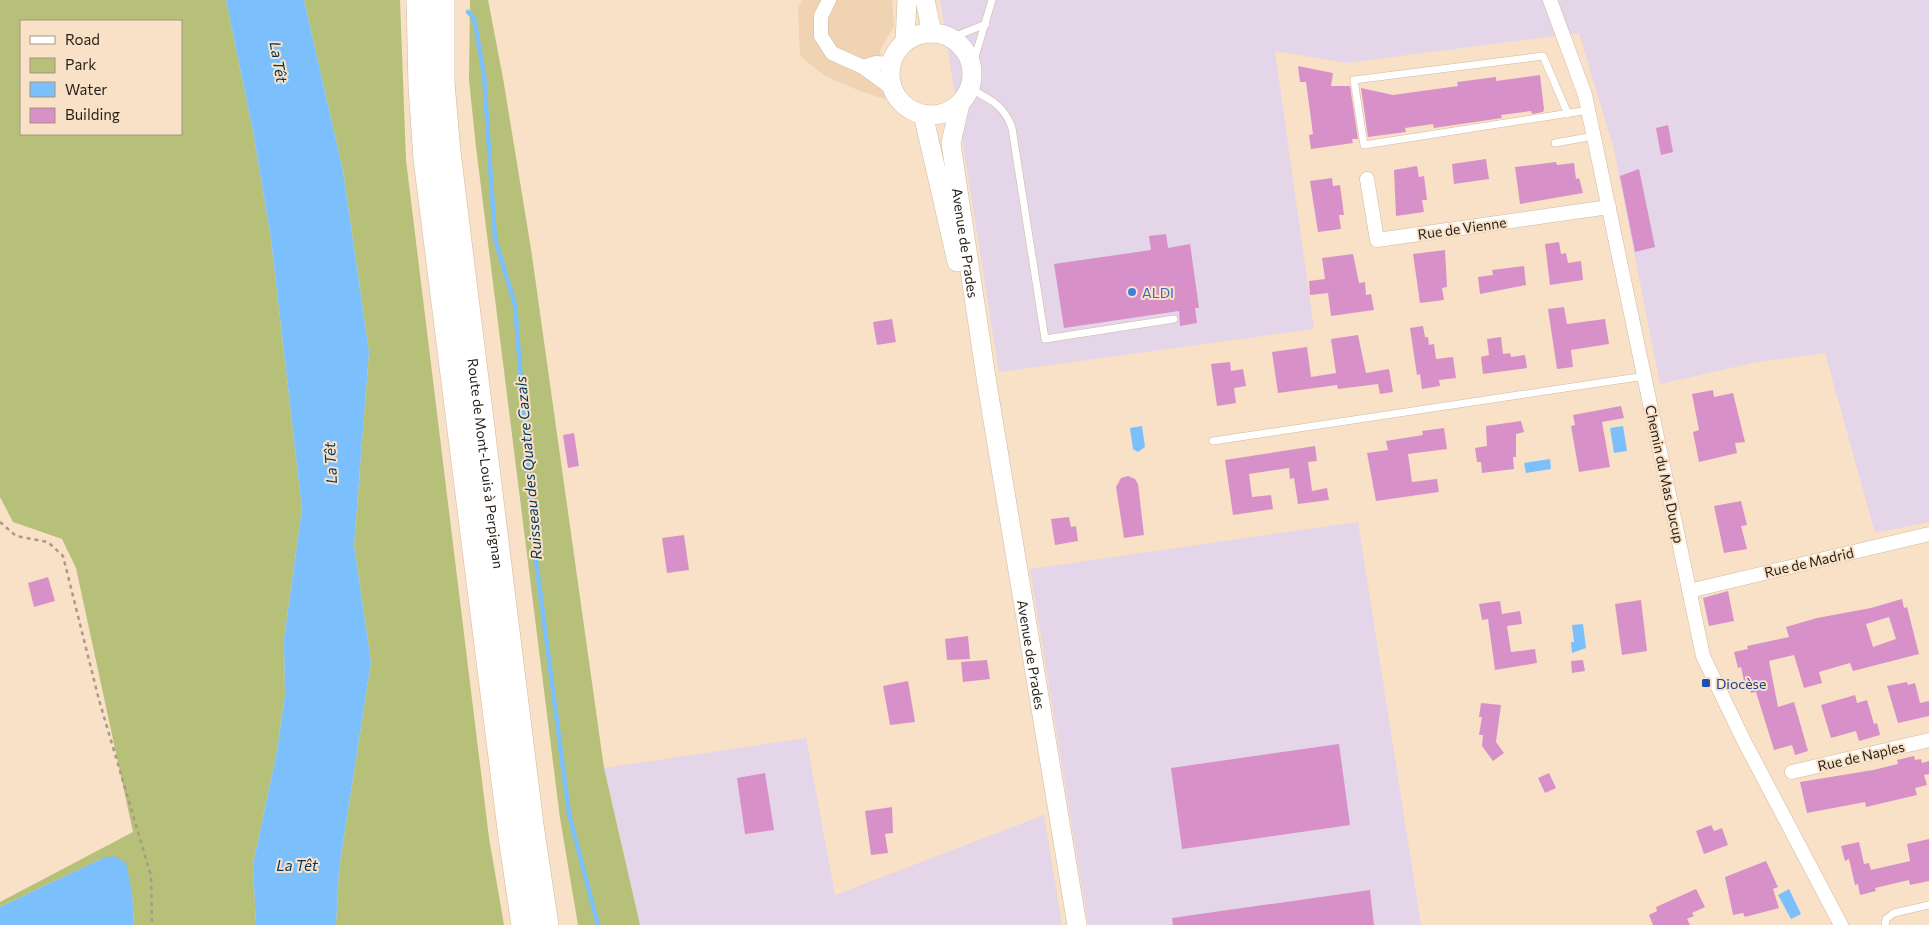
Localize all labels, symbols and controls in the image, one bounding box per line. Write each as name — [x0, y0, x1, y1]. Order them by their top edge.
legend — [20, 20, 182, 135]
text: Road — [65, 30, 100, 48]
water label: La Têt — [267, 40, 292, 85]
text: Park — [65, 55, 96, 73]
text: Water — [65, 80, 107, 98]
text: Building — [65, 105, 120, 123]
street label: Avenue de Prades — [949, 187, 982, 299]
street label: Rue de Vienne — [1417, 213, 1507, 243]
place label: ALDI — [1142, 284, 1174, 301]
marker: ALDI — [1126, 286, 1138, 298]
street label: Route de Mont-Louis à Perpignan — [465, 357, 508, 569]
water label: Ruisseau des Quatre Cazals — [511, 375, 545, 561]
street label: Chemin du Mas Ducup — [1642, 403, 1688, 545]
water label: La Têt — [320, 441, 340, 484]
street label: Rue de Madrid — [1763, 543, 1855, 581]
street label: Avenue de Prades — [1015, 598, 1050, 711]
place label: Diocèse — [1716, 675, 1766, 692]
marker: Diocèse — [1700, 677, 1712, 689]
street label: Rue de Naples — [1816, 738, 1906, 774]
water label: La Têt — [276, 856, 319, 874]

